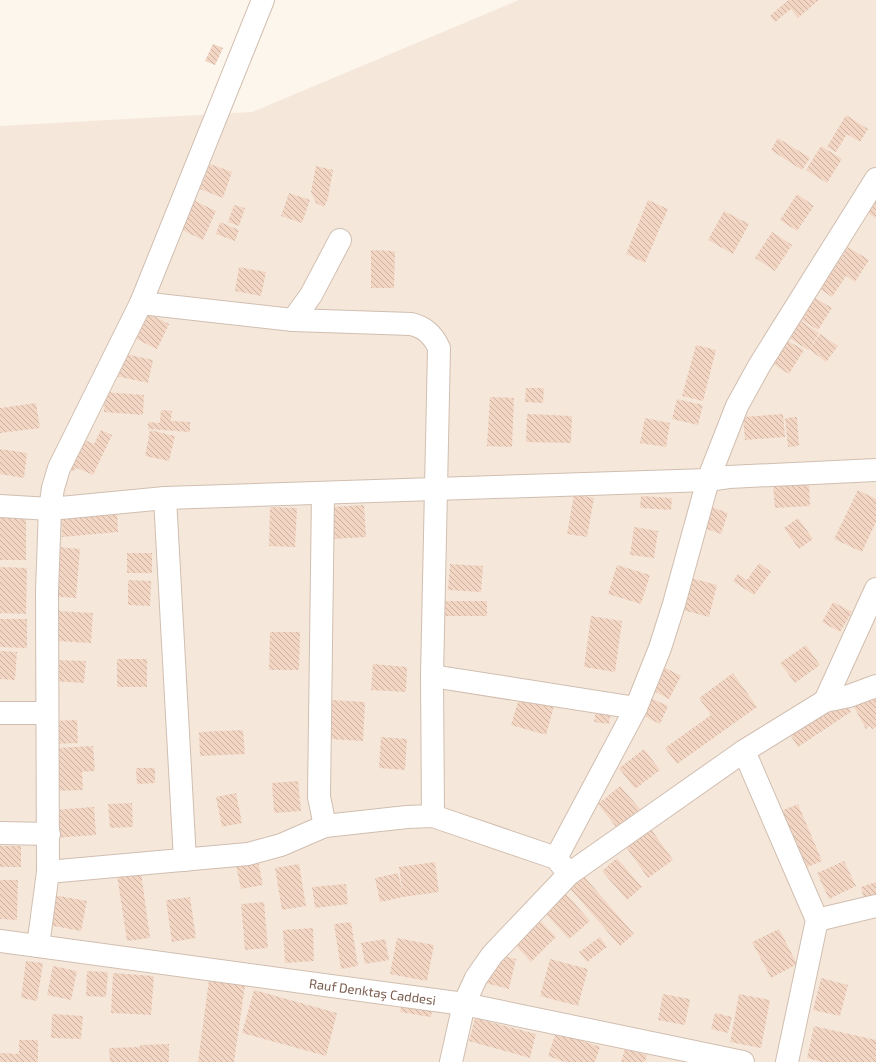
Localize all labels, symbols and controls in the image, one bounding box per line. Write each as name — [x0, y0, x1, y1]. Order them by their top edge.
street label: Rauf Denktaş Caddesi — [308, 975, 437, 1008]

